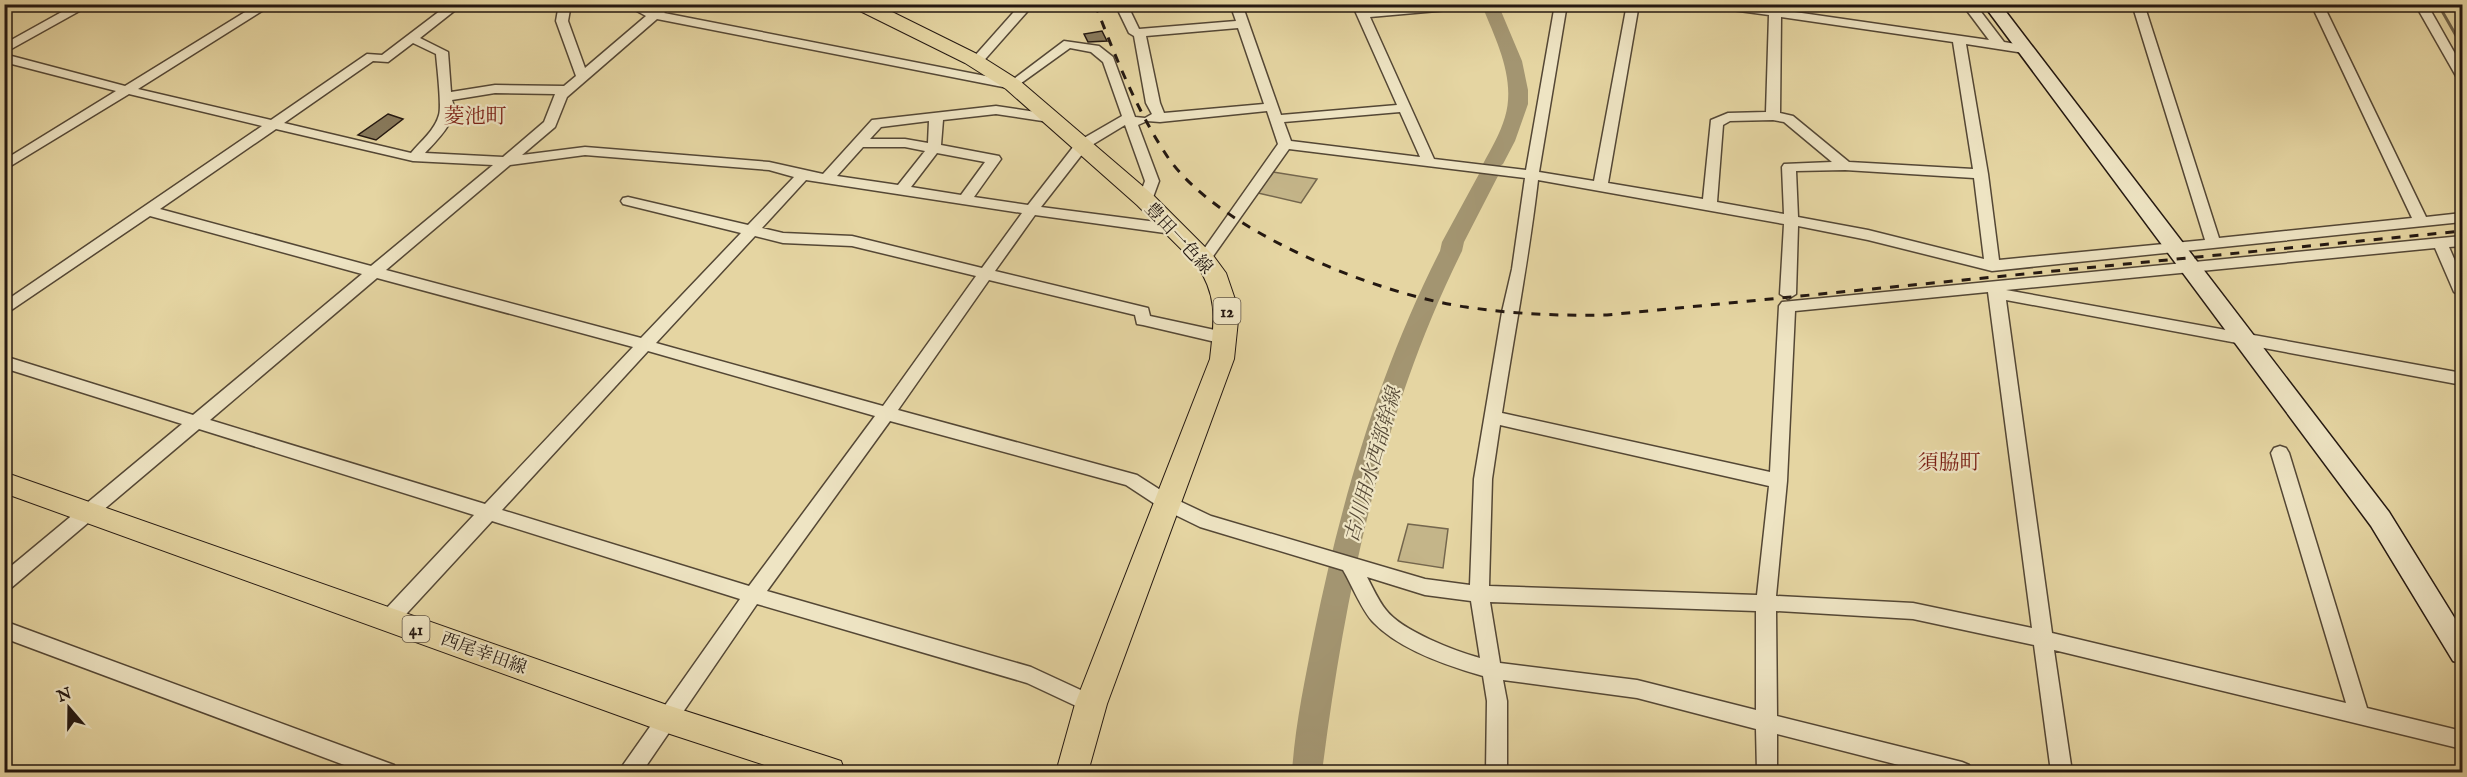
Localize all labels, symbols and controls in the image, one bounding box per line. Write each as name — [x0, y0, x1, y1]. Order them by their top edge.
district label: 菱池町 — [444, 104, 507, 131]
street label: 豊田一色線 — [1139, 198, 1217, 280]
road number: 12 — [1214, 298, 1240, 324]
water label: 古川用水西部幹線 — [1339, 382, 1408, 546]
district label: 須脇町 — [1918, 450, 1981, 477]
road number: 41 — [402, 616, 430, 642]
street label: 西尾幸田線 — [437, 628, 530, 681]
north arrow — [39, 678, 99, 738]
text: N — [54, 684, 75, 708]

